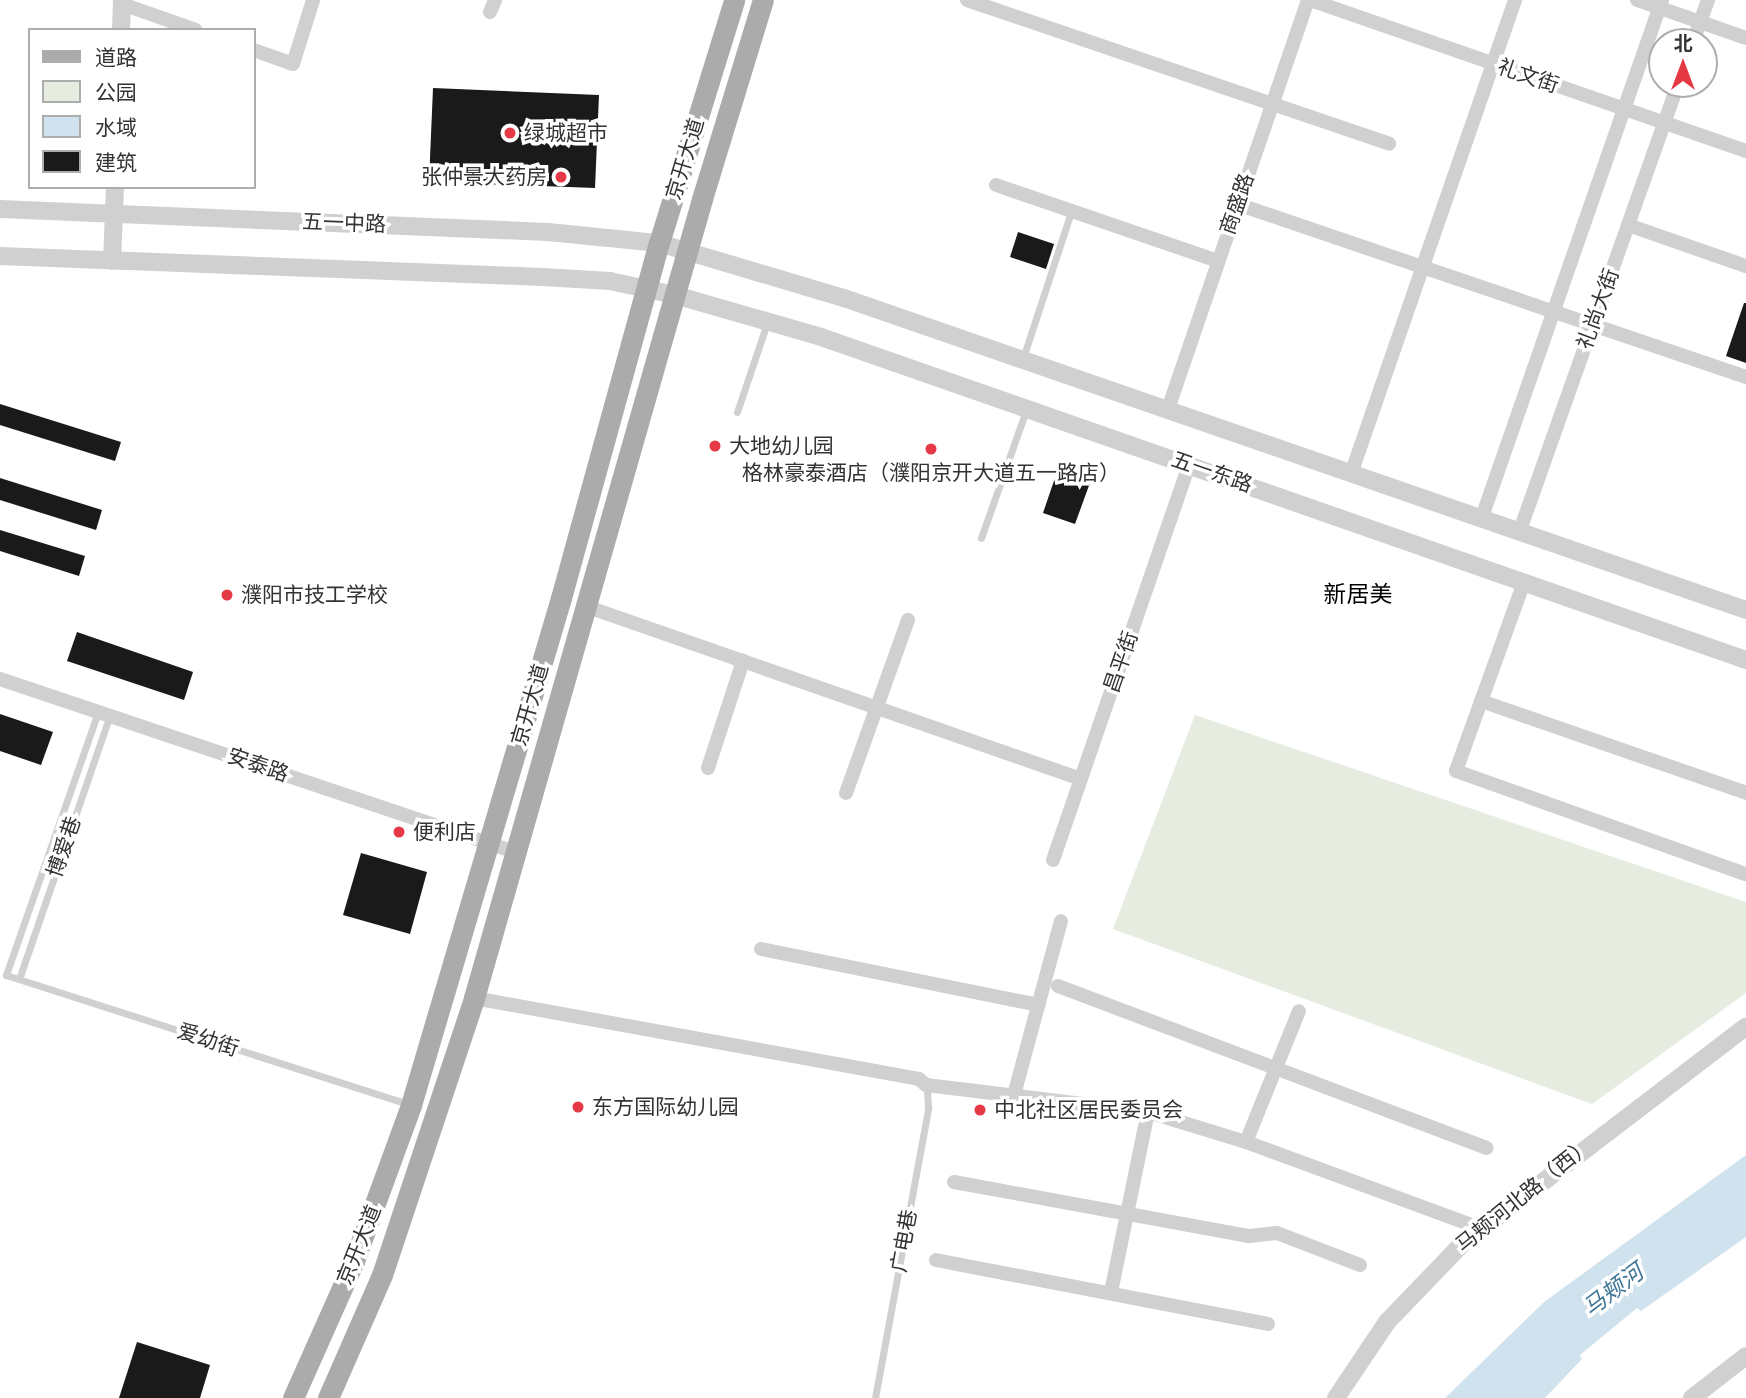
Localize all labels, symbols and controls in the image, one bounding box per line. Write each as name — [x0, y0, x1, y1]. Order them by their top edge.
legend — [28, 28, 256, 189]
north arrow — [1648, 28, 1718, 98]
text: 北 — [1673, 30, 1693, 57]
text: 道路 — [95, 43, 137, 73]
street label: 礼文街 — [1494, 54, 1562, 98]
text: 公园 — [95, 78, 137, 108]
text: 水域 — [95, 113, 137, 143]
street label: 京开大道 — [661, 115, 709, 203]
place label: 绿城超市 — [524, 120, 608, 146]
marker: 绿城超市 — [502, 125, 518, 141]
text: 建筑 — [95, 148, 137, 178]
place label: 张仲景大药房 — [421, 164, 547, 190]
marker: 张仲景大药房 — [553, 169, 569, 185]
street label: 商盛路 — [1215, 170, 1259, 238]
street label: 五一中路 — [302, 209, 386, 237]
street label: 礼尚大街 — [1572, 265, 1624, 353]
place label: 大地幼儿园 — [729, 433, 834, 459]
marker: 大地幼儿园 — [707, 438, 723, 454]
marker: 格林豪泰酒店（濮阳京开大道五一路店） — [923, 441, 939, 457]
street label: 五一东路 — [1168, 446, 1256, 498]
place label: 格林豪泰酒店（濮阳京开大道五一路店） — [742, 460, 1120, 486]
district label: 新居美 — [1324, 580, 1392, 608]
place label: 濮阳市技工学校 — [241, 582, 388, 608]
marker: 濮阳市技工学校 — [219, 587, 235, 603]
street label: 昌平街 — [1099, 628, 1143, 696]
street label: 京开大道 — [506, 661, 554, 749]
street label: 安泰路 — [224, 743, 292, 787]
street label: 博爱巷 — [42, 813, 86, 881]
place label: 便利店 — [413, 819, 476, 845]
marker: 便利店 — [391, 824, 407, 840]
street label: 爱幼街 — [174, 1018, 242, 1062]
place label: 东方国际幼儿园 — [592, 1094, 739, 1120]
place label: 中北社区居民委员会 — [994, 1097, 1183, 1123]
marker: 东方国际幼儿园 — [570, 1099, 586, 1115]
marker: 中北社区居民委员会 — [972, 1102, 988, 1118]
street label: 马颊河北路（西） — [1451, 1132, 1597, 1258]
street label: 京开大道 — [332, 1201, 386, 1289]
street label: 广电巷 — [886, 1208, 922, 1274]
water label: 马颊河 — [1577, 1258, 1649, 1322]

